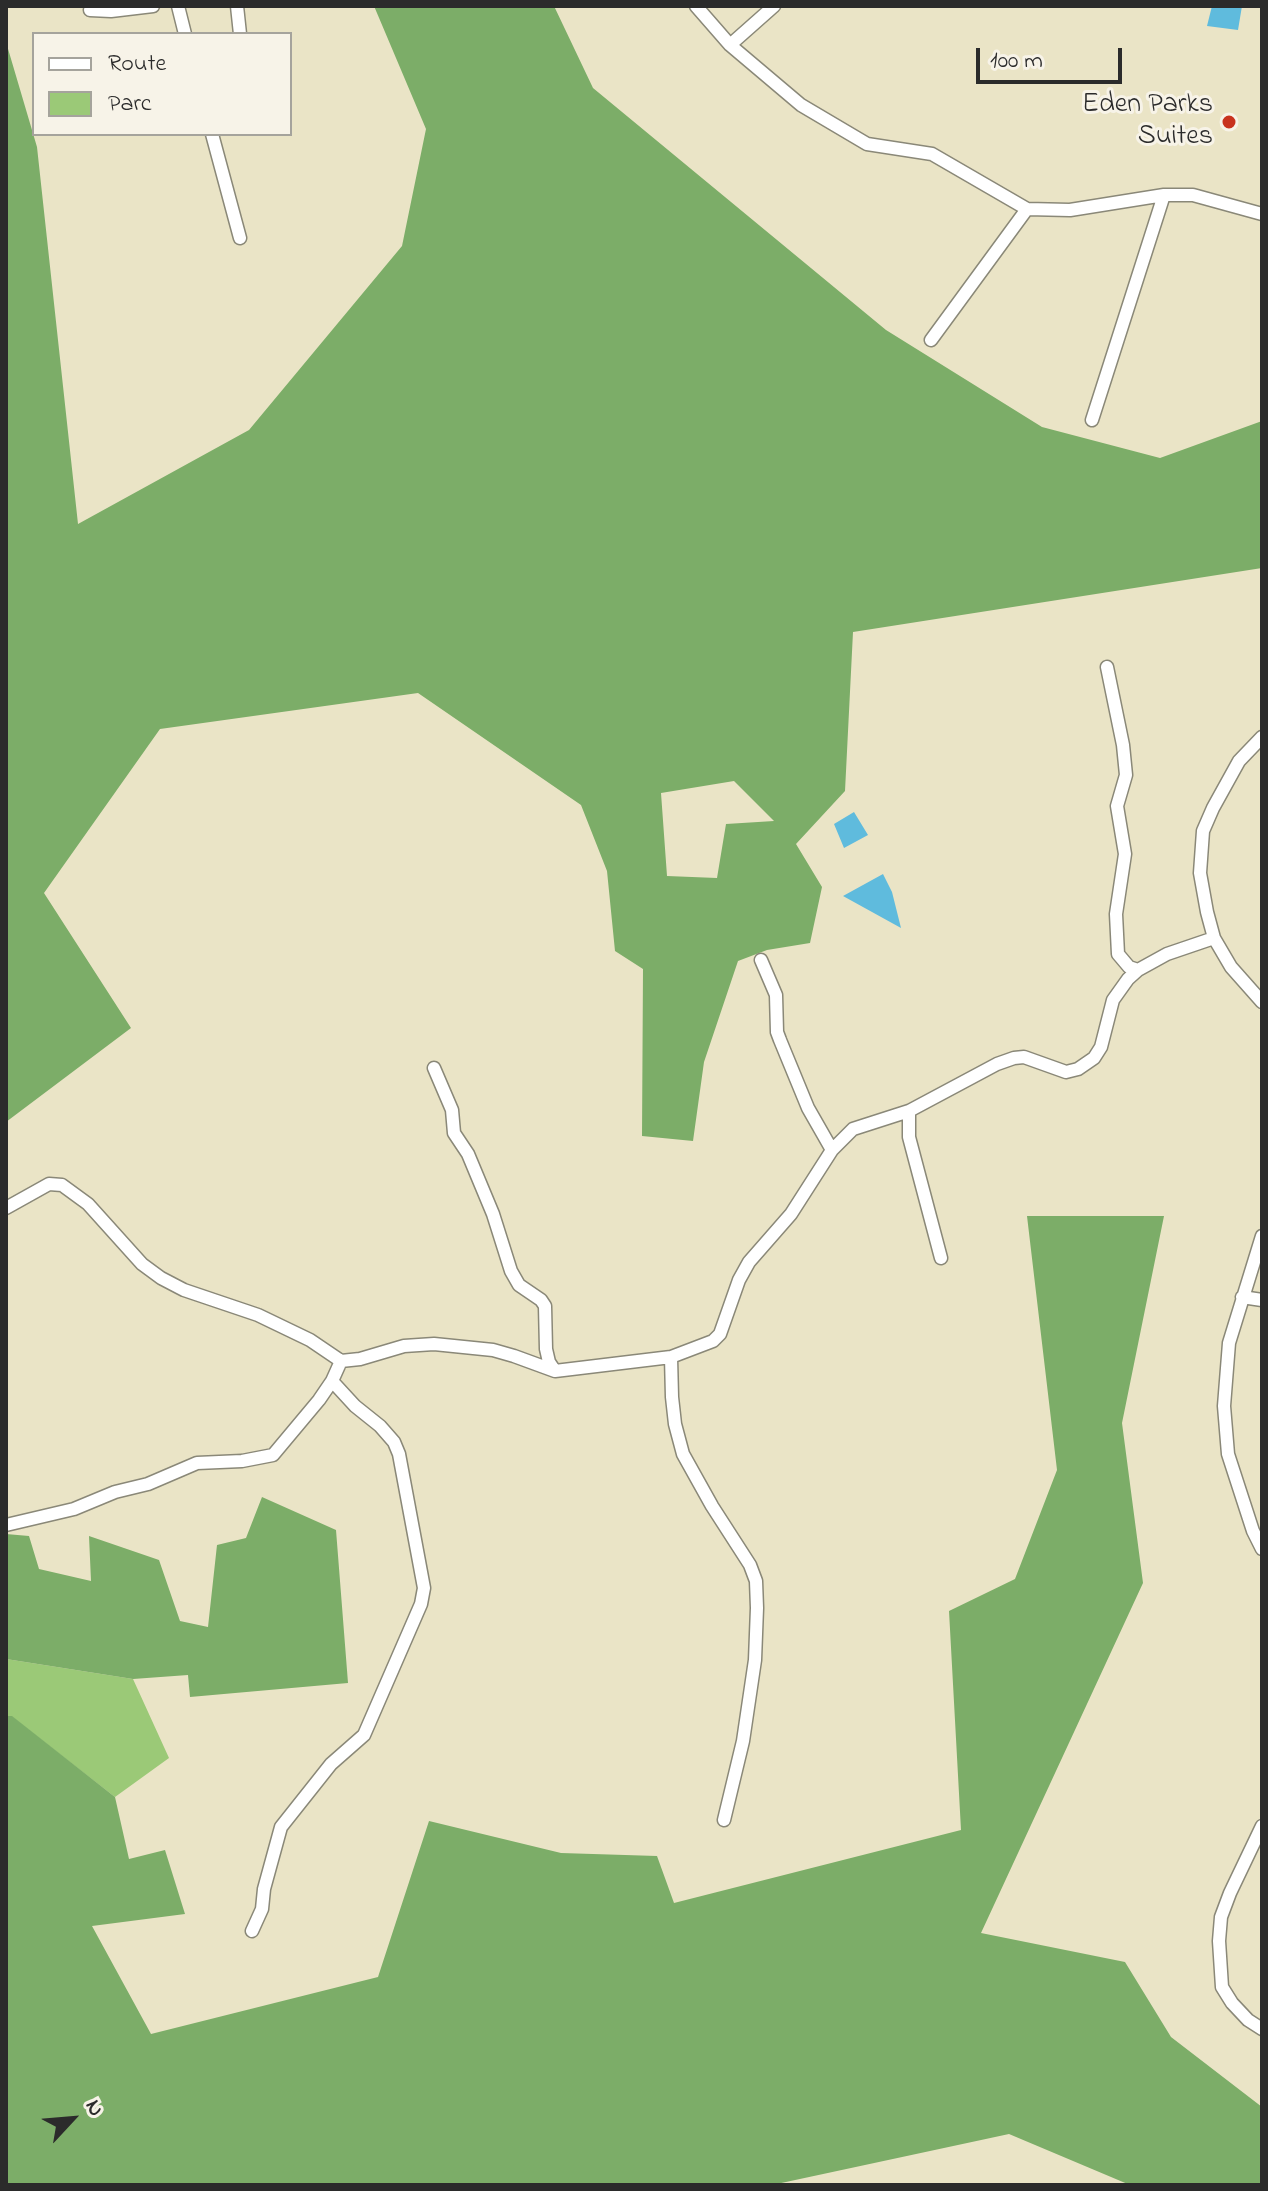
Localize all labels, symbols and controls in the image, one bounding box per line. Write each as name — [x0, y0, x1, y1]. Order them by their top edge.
legend — [32, 32, 292, 136]
scale bar — [980, 32, 1126, 82]
text: 100 m — [990, 44, 1043, 79]
text: Route — [108, 47, 166, 82]
text: Parc — [108, 87, 152, 122]
place label: Eden Parks Suites — [1082, 89, 1213, 155]
marker: Eden Parks Suites — [1220, 113, 1238, 131]
north arrow — [32, 2079, 112, 2159]
text: N — [76, 2095, 111, 2122]

